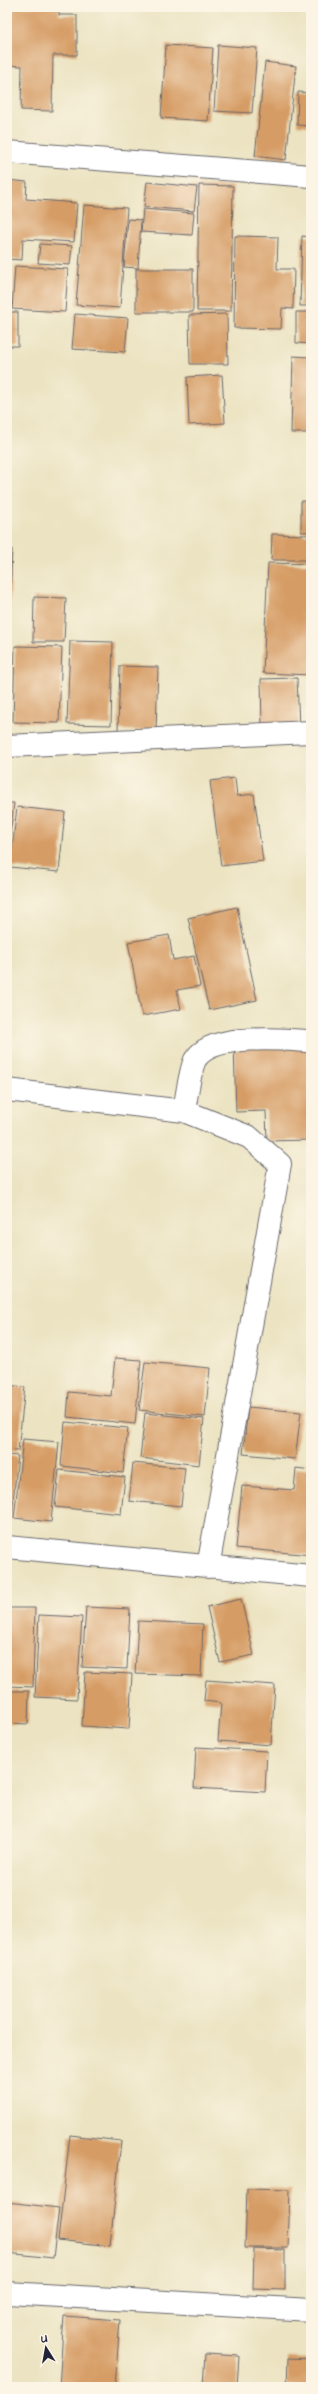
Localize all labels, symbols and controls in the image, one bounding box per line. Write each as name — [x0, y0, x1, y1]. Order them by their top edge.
north arrow — [26, 2328, 66, 2368]
text: U — [39, 2331, 49, 2347]

